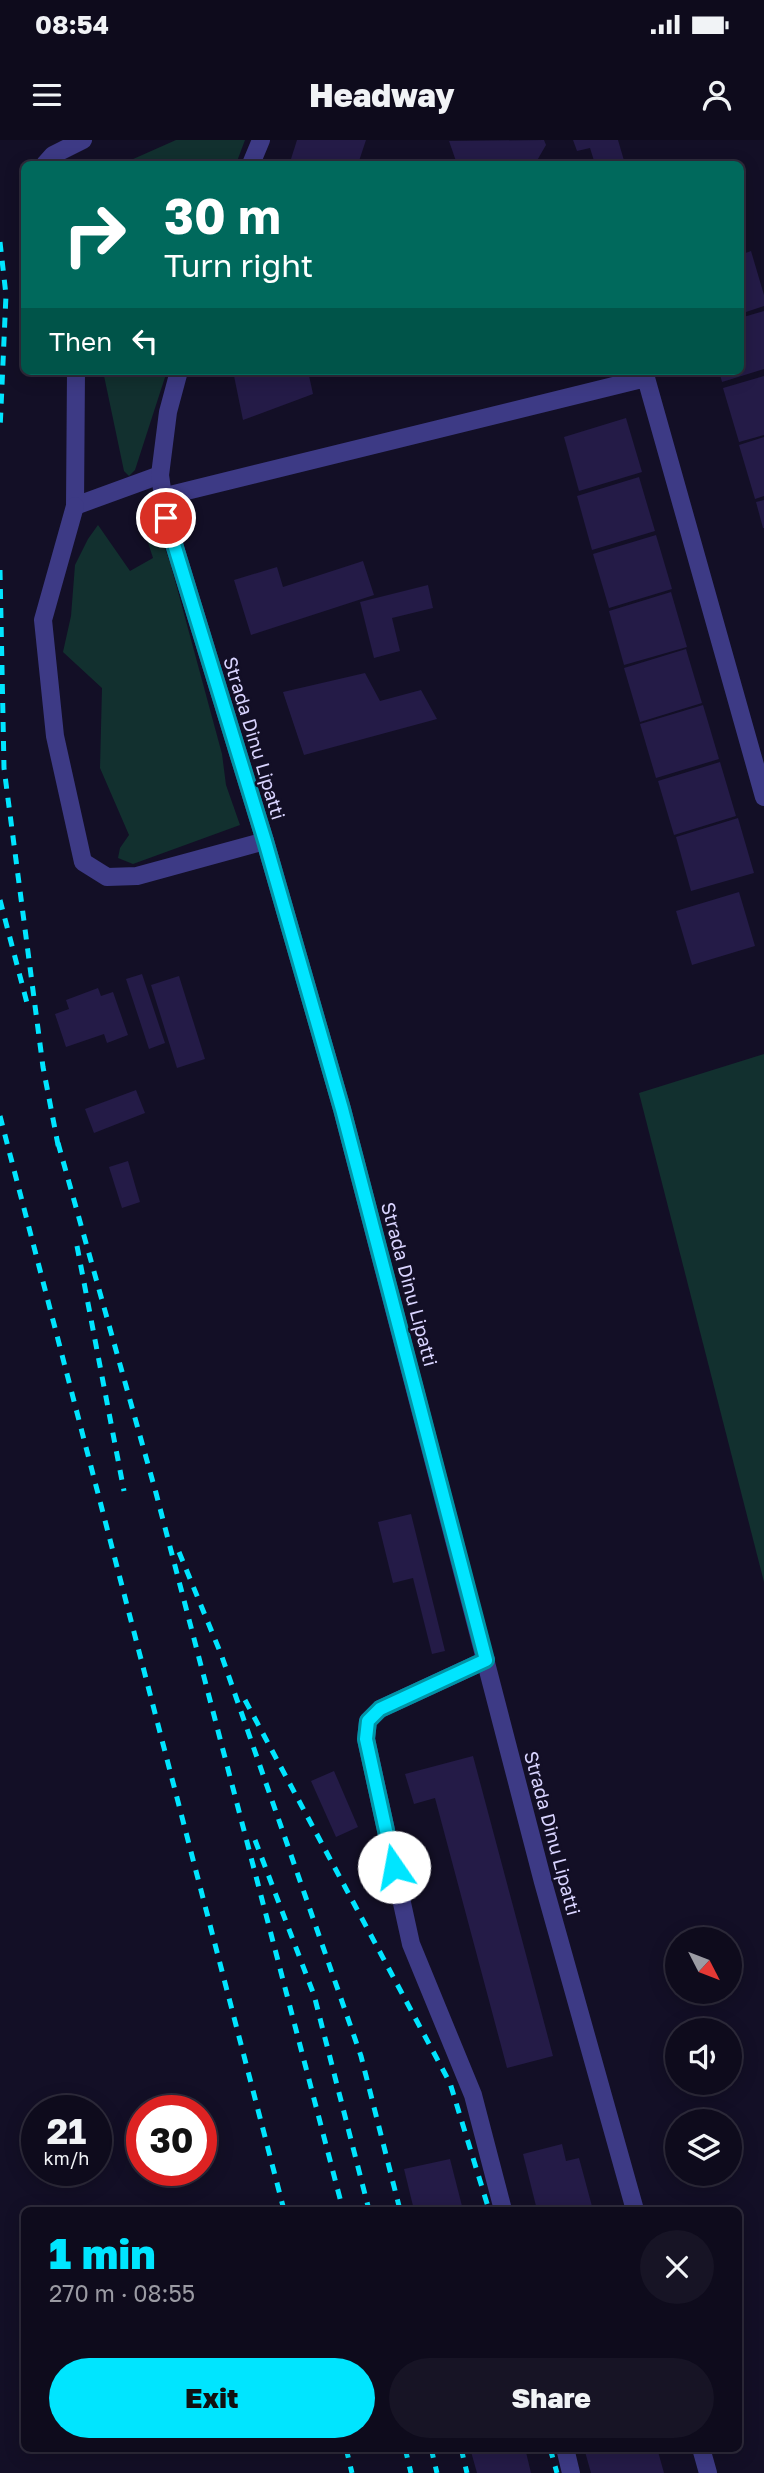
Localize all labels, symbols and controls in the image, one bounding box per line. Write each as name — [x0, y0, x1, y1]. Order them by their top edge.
text: 08:54 — [35, 9, 109, 40]
icon: menu — [28, 76, 66, 114]
text: Headway — [309, 76, 455, 114]
icon: person — [698, 76, 736, 114]
text: 30 m — [164, 186, 281, 245]
icon: right — [49, 189, 140, 280]
text: Turn right — [164, 246, 313, 284]
icon: left — [126, 322, 164, 360]
text: Then — [49, 326, 112, 357]
pin — [136, 488, 196, 548]
icon: arrive — [147, 499, 185, 537]
street label: Strada Dinu Lipatti — [219, 654, 291, 822]
street label: Strada Dinu Lipatti — [377, 1199, 443, 1369]
street label: Strada Dinu Lipatti — [520, 1748, 586, 1918]
position arrow — [357, 1830, 431, 1904]
north arrow — [665, 1927, 742, 2004]
map controls — [665, 1927, 742, 2186]
button: sound — [665, 2018, 742, 2095]
speed limit sign: 30 — [126, 2095, 217, 2186]
button: layers — [665, 2109, 742, 2186]
text: 21 — [47, 2110, 86, 2152]
text: km/h — [44, 2147, 89, 2169]
text: 1 min — [49, 2228, 156, 2278]
button: close — [640, 2230, 714, 2304]
text: 270 m · 08:55 — [49, 2279, 195, 2307]
button: Exit — [49, 2358, 375, 2438]
button: Share — [389, 2358, 714, 2438]

